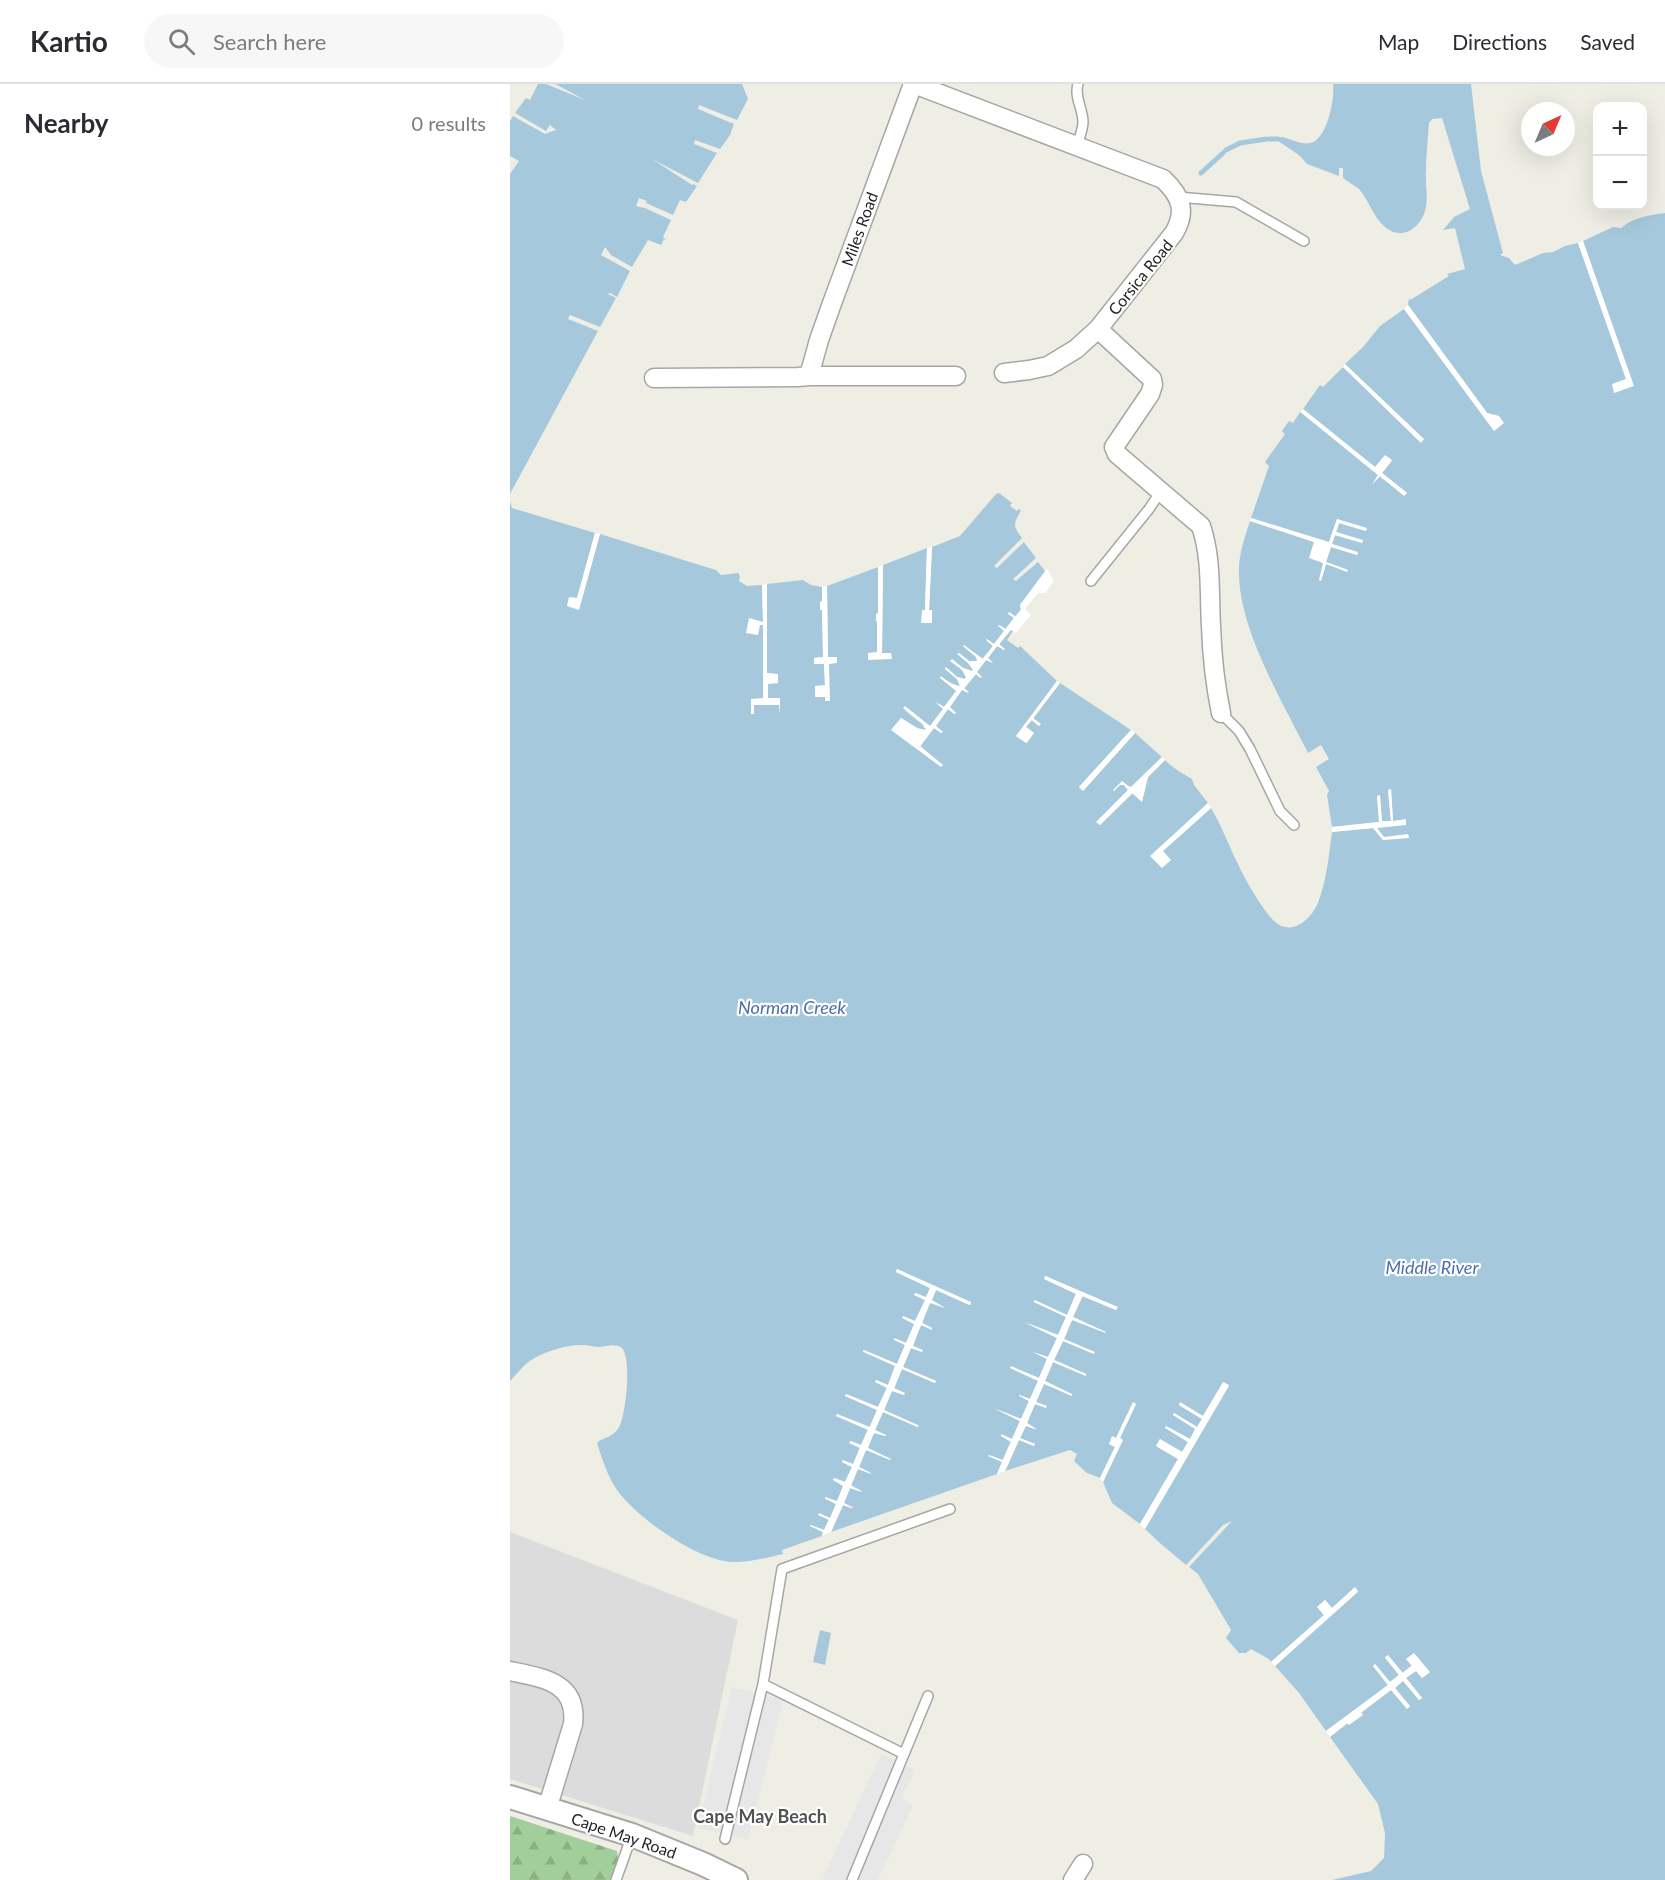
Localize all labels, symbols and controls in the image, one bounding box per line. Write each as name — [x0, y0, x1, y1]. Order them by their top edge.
search box — [144, 14, 564, 68]
text: Kartio — [30, 24, 108, 58]
icon: search — [165, 25, 198, 58]
text: Search here — [213, 28, 326, 55]
text: Map — [1378, 29, 1419, 54]
text: Directions — [1452, 29, 1547, 54]
text: Saved — [1580, 29, 1635, 54]
north arrow — [1521, 102, 1575, 156]
map controls — [1593, 102, 1647, 210]
button: + — [1593, 102, 1647, 156]
text: Nearby — [24, 107, 109, 139]
text: 0 results — [411, 111, 486, 135]
button: − — [1593, 156, 1647, 210]
street label: Miles Road — [837, 189, 881, 269]
street label: Corsica Road — [1104, 236, 1176, 318]
water label: Norman Creek — [738, 996, 846, 1018]
water label: Middle River — [1385, 1256, 1479, 1278]
district label: Cape May Beach — [693, 1805, 827, 1827]
street label: Cape May Road — [569, 1808, 679, 1862]

